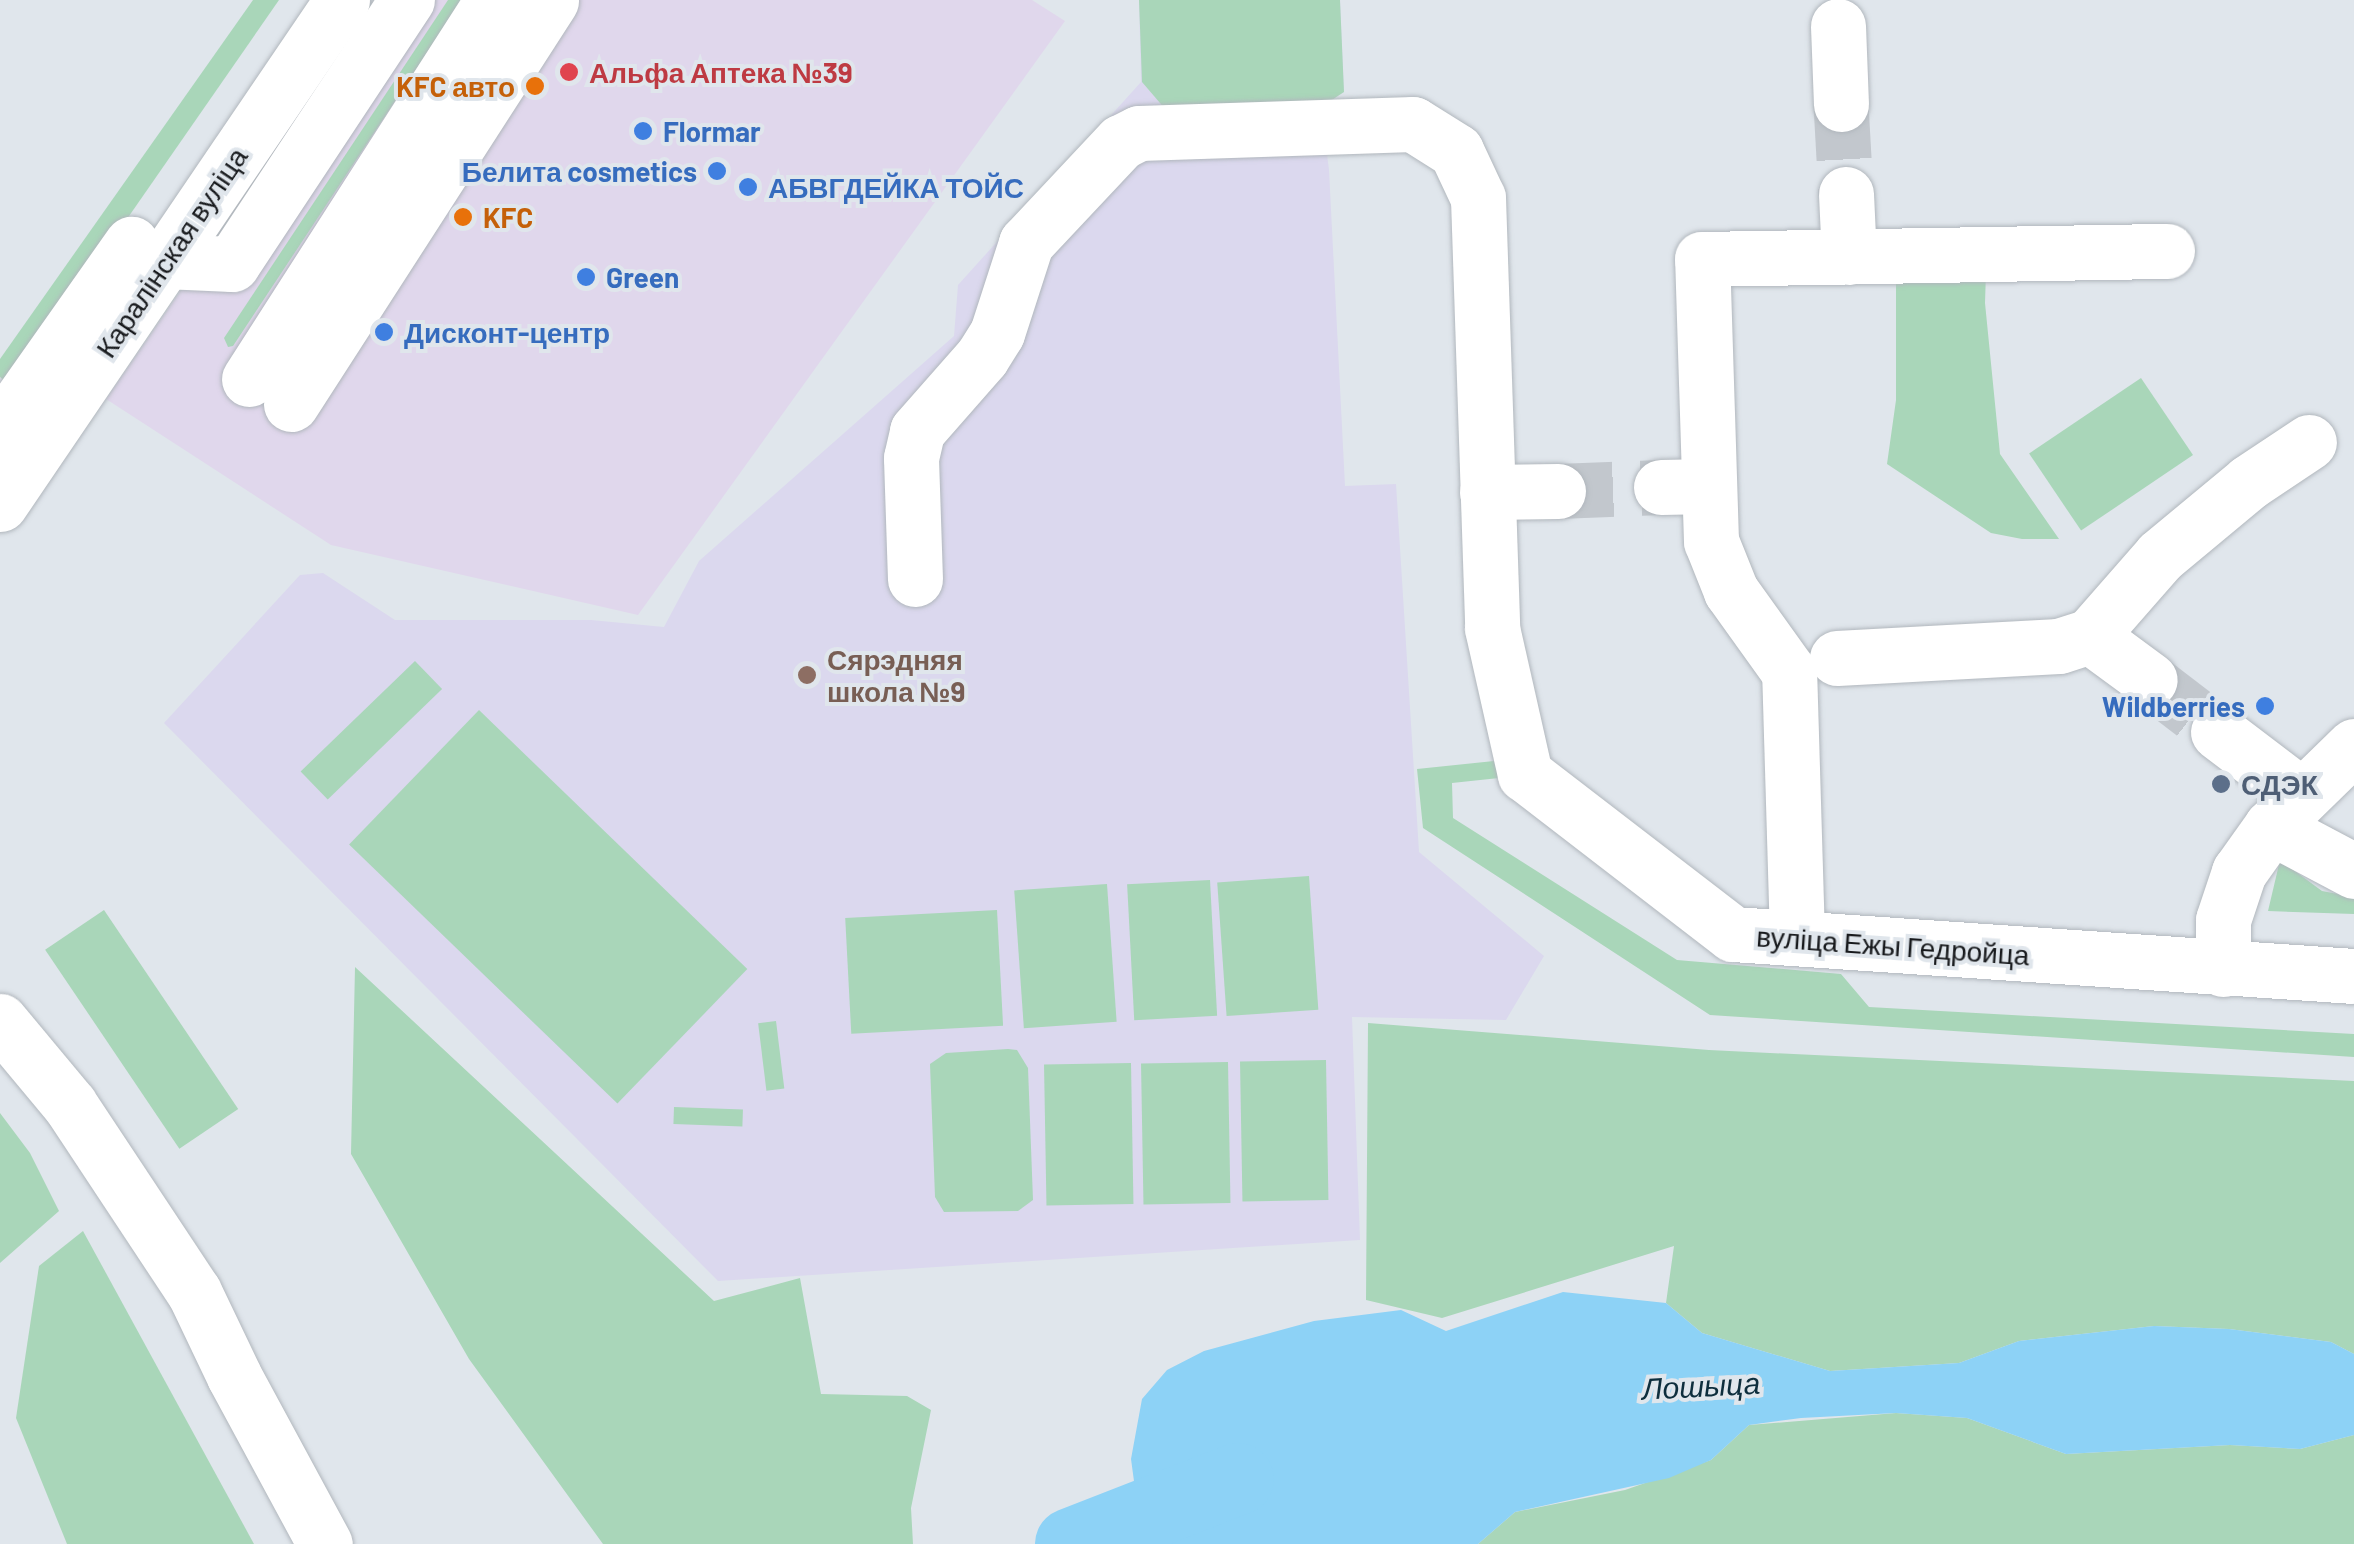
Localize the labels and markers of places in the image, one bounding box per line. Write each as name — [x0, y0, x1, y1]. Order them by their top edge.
place label: Альфа Аптека №39 — [589, 55, 853, 89]
marker: Альфа Аптека №39 — [558, 61, 580, 83]
place label: KFC авто — [396, 69, 515, 103]
marker: KFC авто — [524, 75, 546, 97]
place label: Flormar — [663, 114, 761, 148]
marker: Flormar — [632, 120, 654, 142]
place label: Белита cosmetics — [462, 154, 697, 188]
marker: Белита cosmetics — [706, 160, 728, 182]
place label: АБВГДЕЙКА ТОЙС — [768, 170, 1024, 204]
marker: АБВГДЕЙКА ТОЙС — [737, 176, 759, 198]
place label: KFC — [483, 200, 533, 234]
marker: KFC — [452, 206, 474, 228]
place label: Green — [606, 260, 679, 294]
marker: Green — [575, 266, 597, 288]
place label: Дисконт-центр — [404, 315, 610, 349]
marker: Дисконт-центр — [373, 321, 395, 343]
place label: Сярэдняя школа №9 — [827, 642, 965, 708]
marker: Сярэдняя школа №9 — [796, 664, 818, 686]
place label: Wildberries — [2102, 689, 2245, 723]
marker: Wildberries — [2254, 695, 2276, 717]
place label: СДЭК — [2241, 767, 2318, 801]
marker: СДЭК — [2210, 773, 2232, 795]

